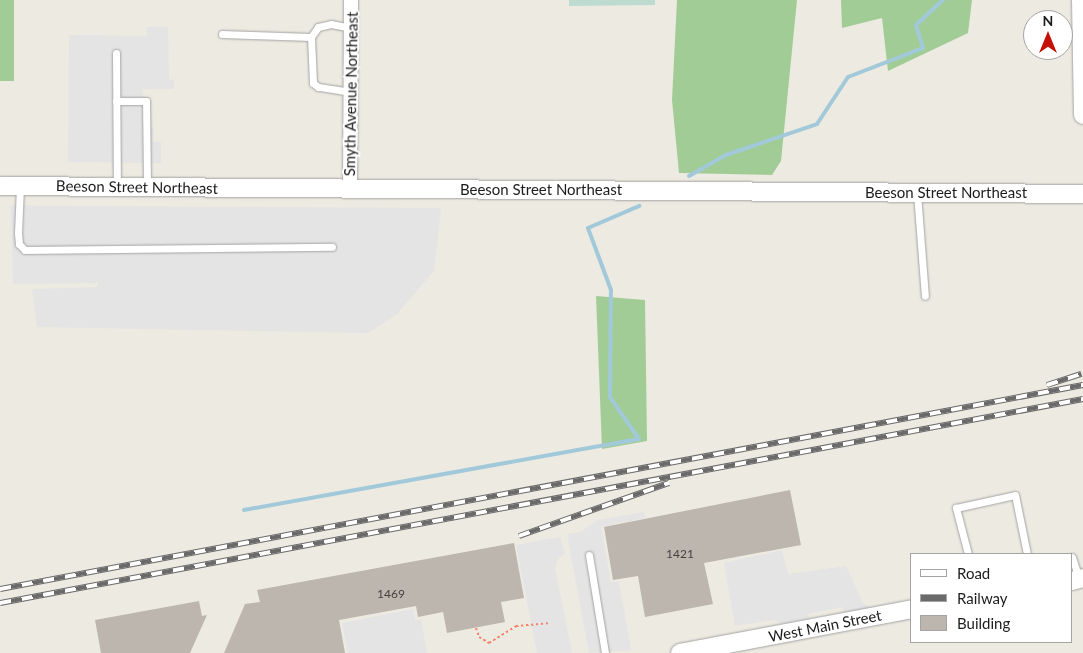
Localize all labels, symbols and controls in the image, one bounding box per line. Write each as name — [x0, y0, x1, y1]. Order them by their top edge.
north arrow — [1023, 10, 1073, 60]
street label: Smyth Avenue Northeast — [341, 11, 361, 177]
text: N — [1043, 12, 1053, 29]
street label: Beeson Street Northeast — [56, 177, 218, 197]
street label: Beeson Street Northeast — [460, 181, 622, 199]
street label: Beeson Street Northeast — [865, 184, 1027, 202]
house number: 1421 — [666, 547, 694, 561]
legend — [910, 553, 1073, 643]
text: Road — [957, 564, 990, 582]
house number: 1469 — [377, 587, 405, 601]
text: Railway — [957, 589, 1008, 607]
street label: West Main Street — [767, 606, 883, 646]
text: Building — [957, 614, 1010, 632]

